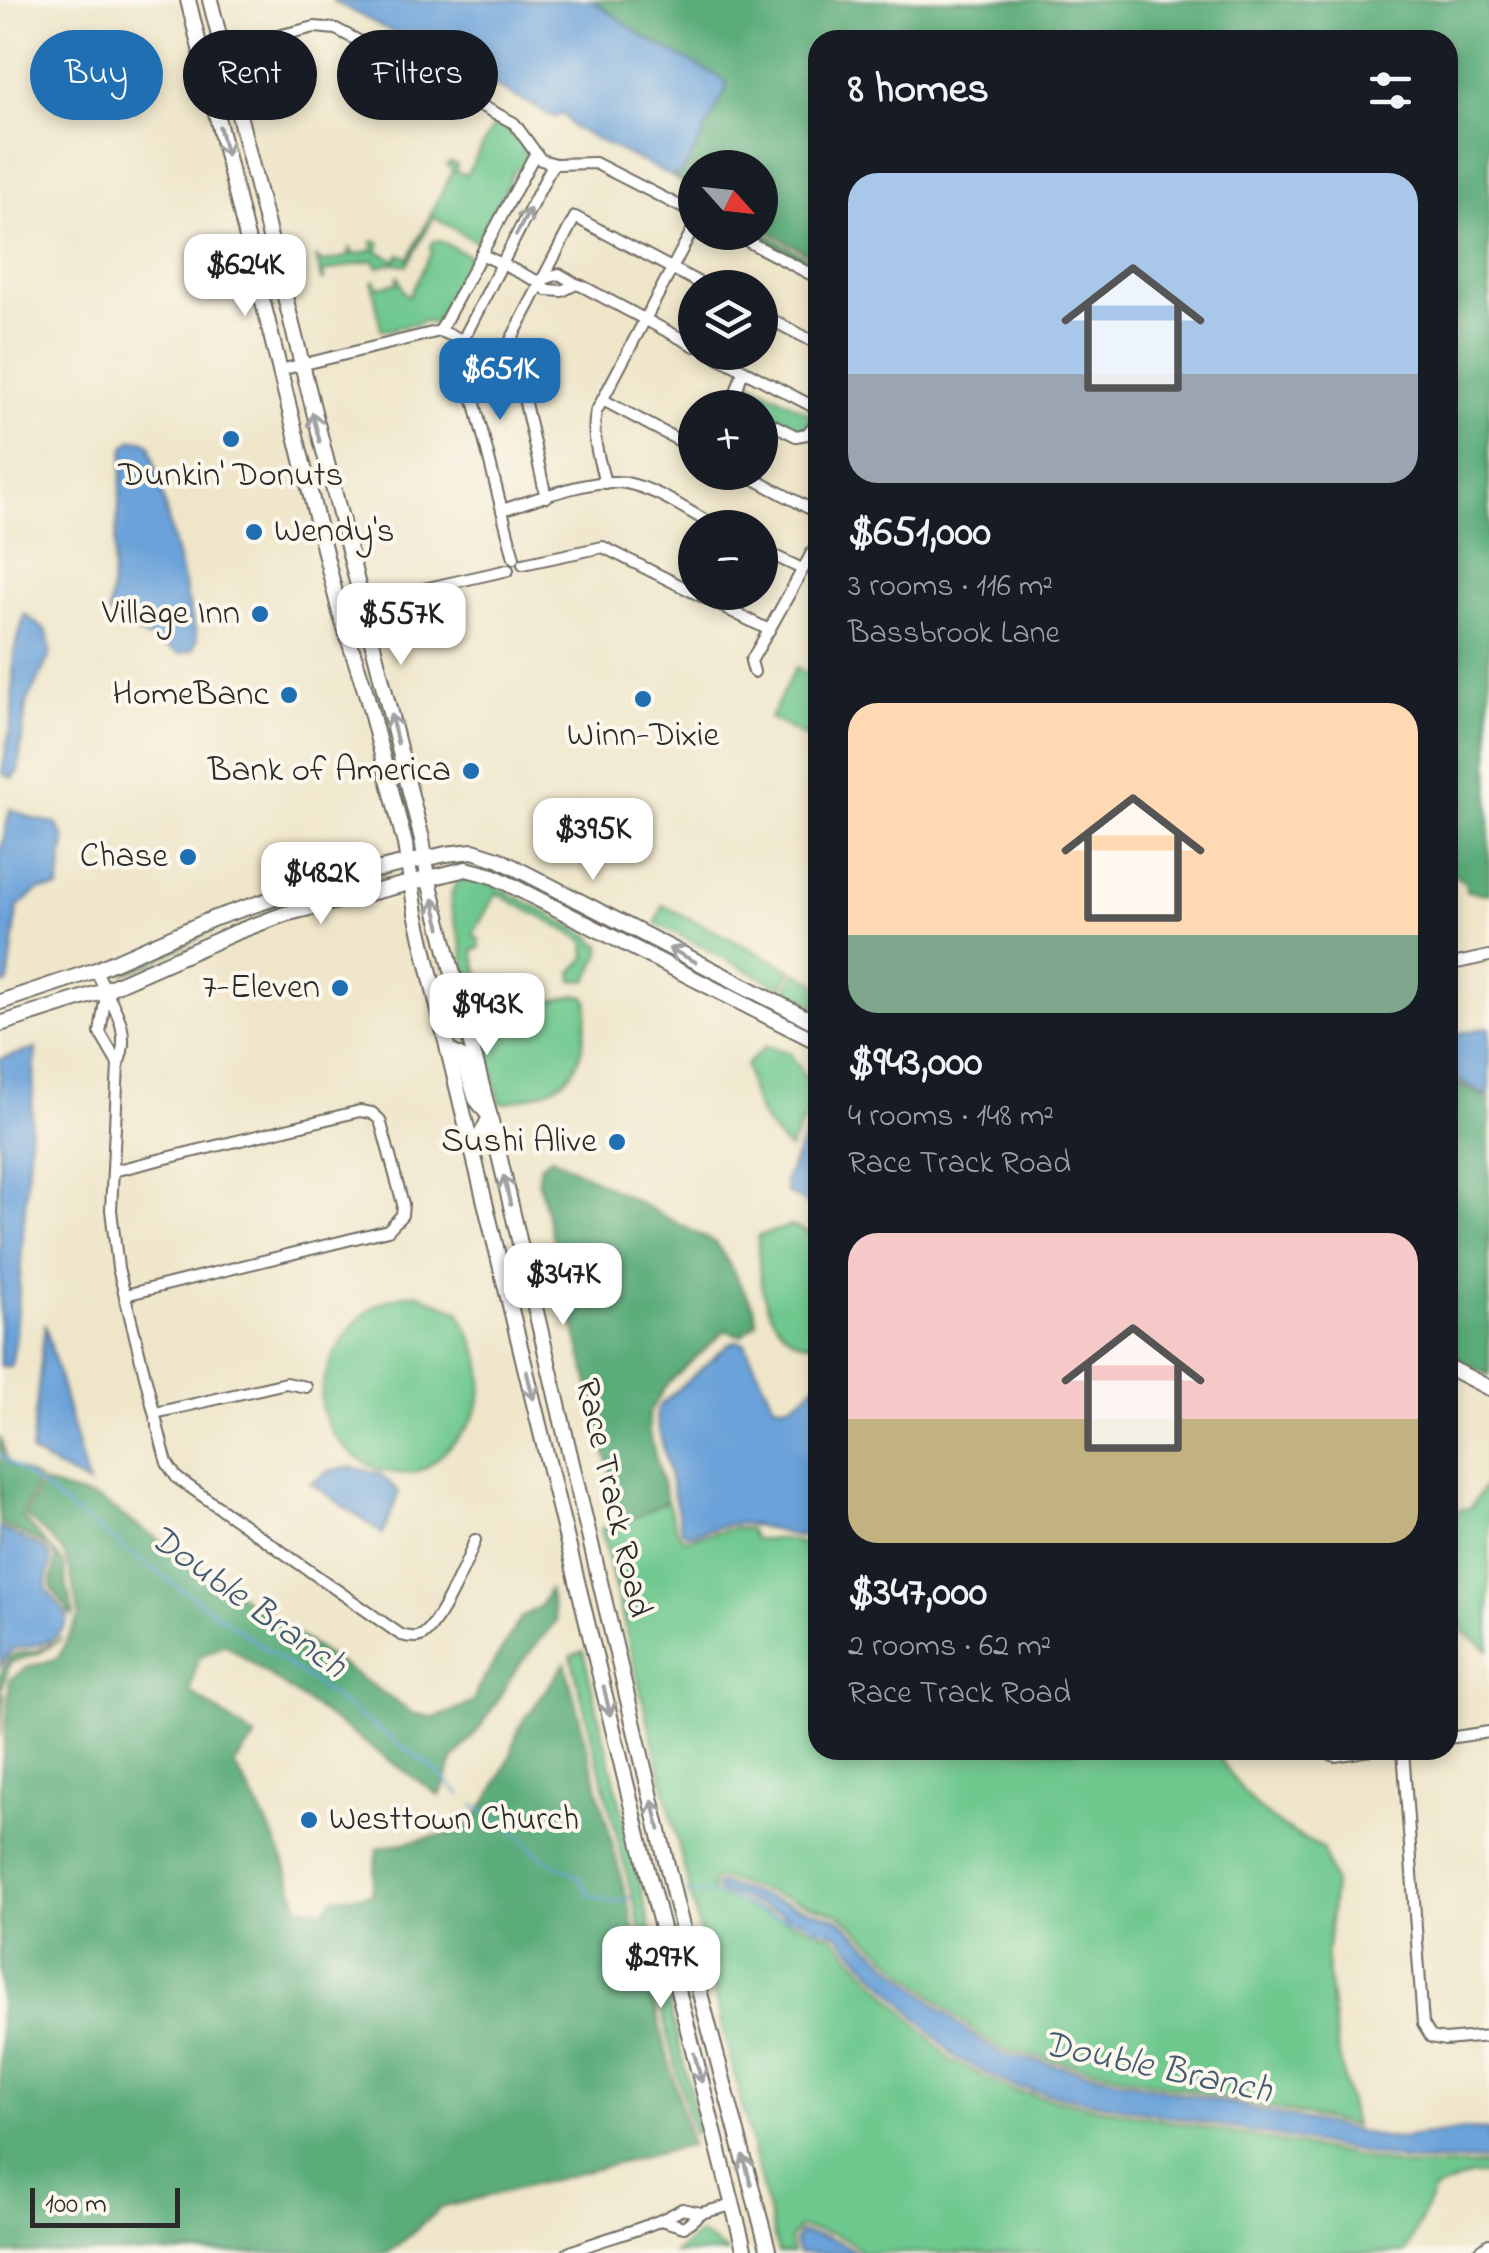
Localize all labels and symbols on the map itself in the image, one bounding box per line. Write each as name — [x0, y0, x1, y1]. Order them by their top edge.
one-way arrow — [215, 124, 233, 156]
north arrow — [678, 150, 778, 250]
one-way arrow — [514, 208, 533, 238]
pin: $624K — [175, 234, 315, 319]
pin: $651K — [430, 338, 570, 423]
one-way arrow — [306, 412, 325, 443]
marker: Dunkin' Donuts — [220, 428, 242, 450]
place label: Dunkin' Donuts — [118, 451, 343, 502]
place label: Wendy's — [274, 507, 395, 558]
marker: Wendy's — [243, 521, 265, 543]
pin: $557K — [331, 583, 471, 668]
place label: Village Inn — [101, 589, 240, 640]
marker: Village Inn — [249, 603, 271, 625]
place label: HomeBanc — [112, 670, 269, 721]
marker: HomeBanc — [278, 684, 300, 706]
marker: Winn-Dixie — [632, 688, 654, 710]
place label: Winn-Dixie — [567, 711, 720, 762]
one-way arrow — [384, 714, 403, 745]
place label: Bank of America — [207, 746, 451, 797]
marker: Bank of America — [460, 760, 482, 782]
pin: $395K — [523, 798, 663, 883]
place label: Chase — [80, 832, 168, 883]
pin: $482K — [251, 842, 391, 927]
marker: Chase — [177, 846, 199, 868]
one-way arrow — [427, 898, 446, 929]
one-way arrow — [668, 945, 698, 964]
place label: 7-Eleven — [202, 963, 320, 1014]
pin: $943K — [417, 973, 557, 1058]
marker: 7-Eleven — [329, 977, 351, 999]
place label: Sushi Alive — [441, 1117, 597, 1168]
marker: Sushi Alive — [606, 1131, 628, 1153]
one-way arrow — [497, 1175, 515, 1207]
pin: $347K — [493, 1243, 633, 1328]
one-way arrow — [522, 1369, 541, 1400]
street label: Race Track Road — [560, 1373, 664, 1623]
water label: Double Branch — [136, 1512, 358, 1695]
one-way arrow — [599, 1684, 617, 1716]
place label: Westtown Church — [329, 1795, 579, 1846]
one-way arrow — [646, 1800, 664, 1832]
marker: Westtown Church — [298, 1809, 320, 1831]
pin: $297K — [591, 1926, 731, 2011]
water label: Double Branch — [1037, 2017, 1278, 2121]
one-way arrow — [690, 2052, 709, 2083]
one-way arrow — [736, 2155, 755, 2186]
scale bar — [30, 2183, 180, 2228]

